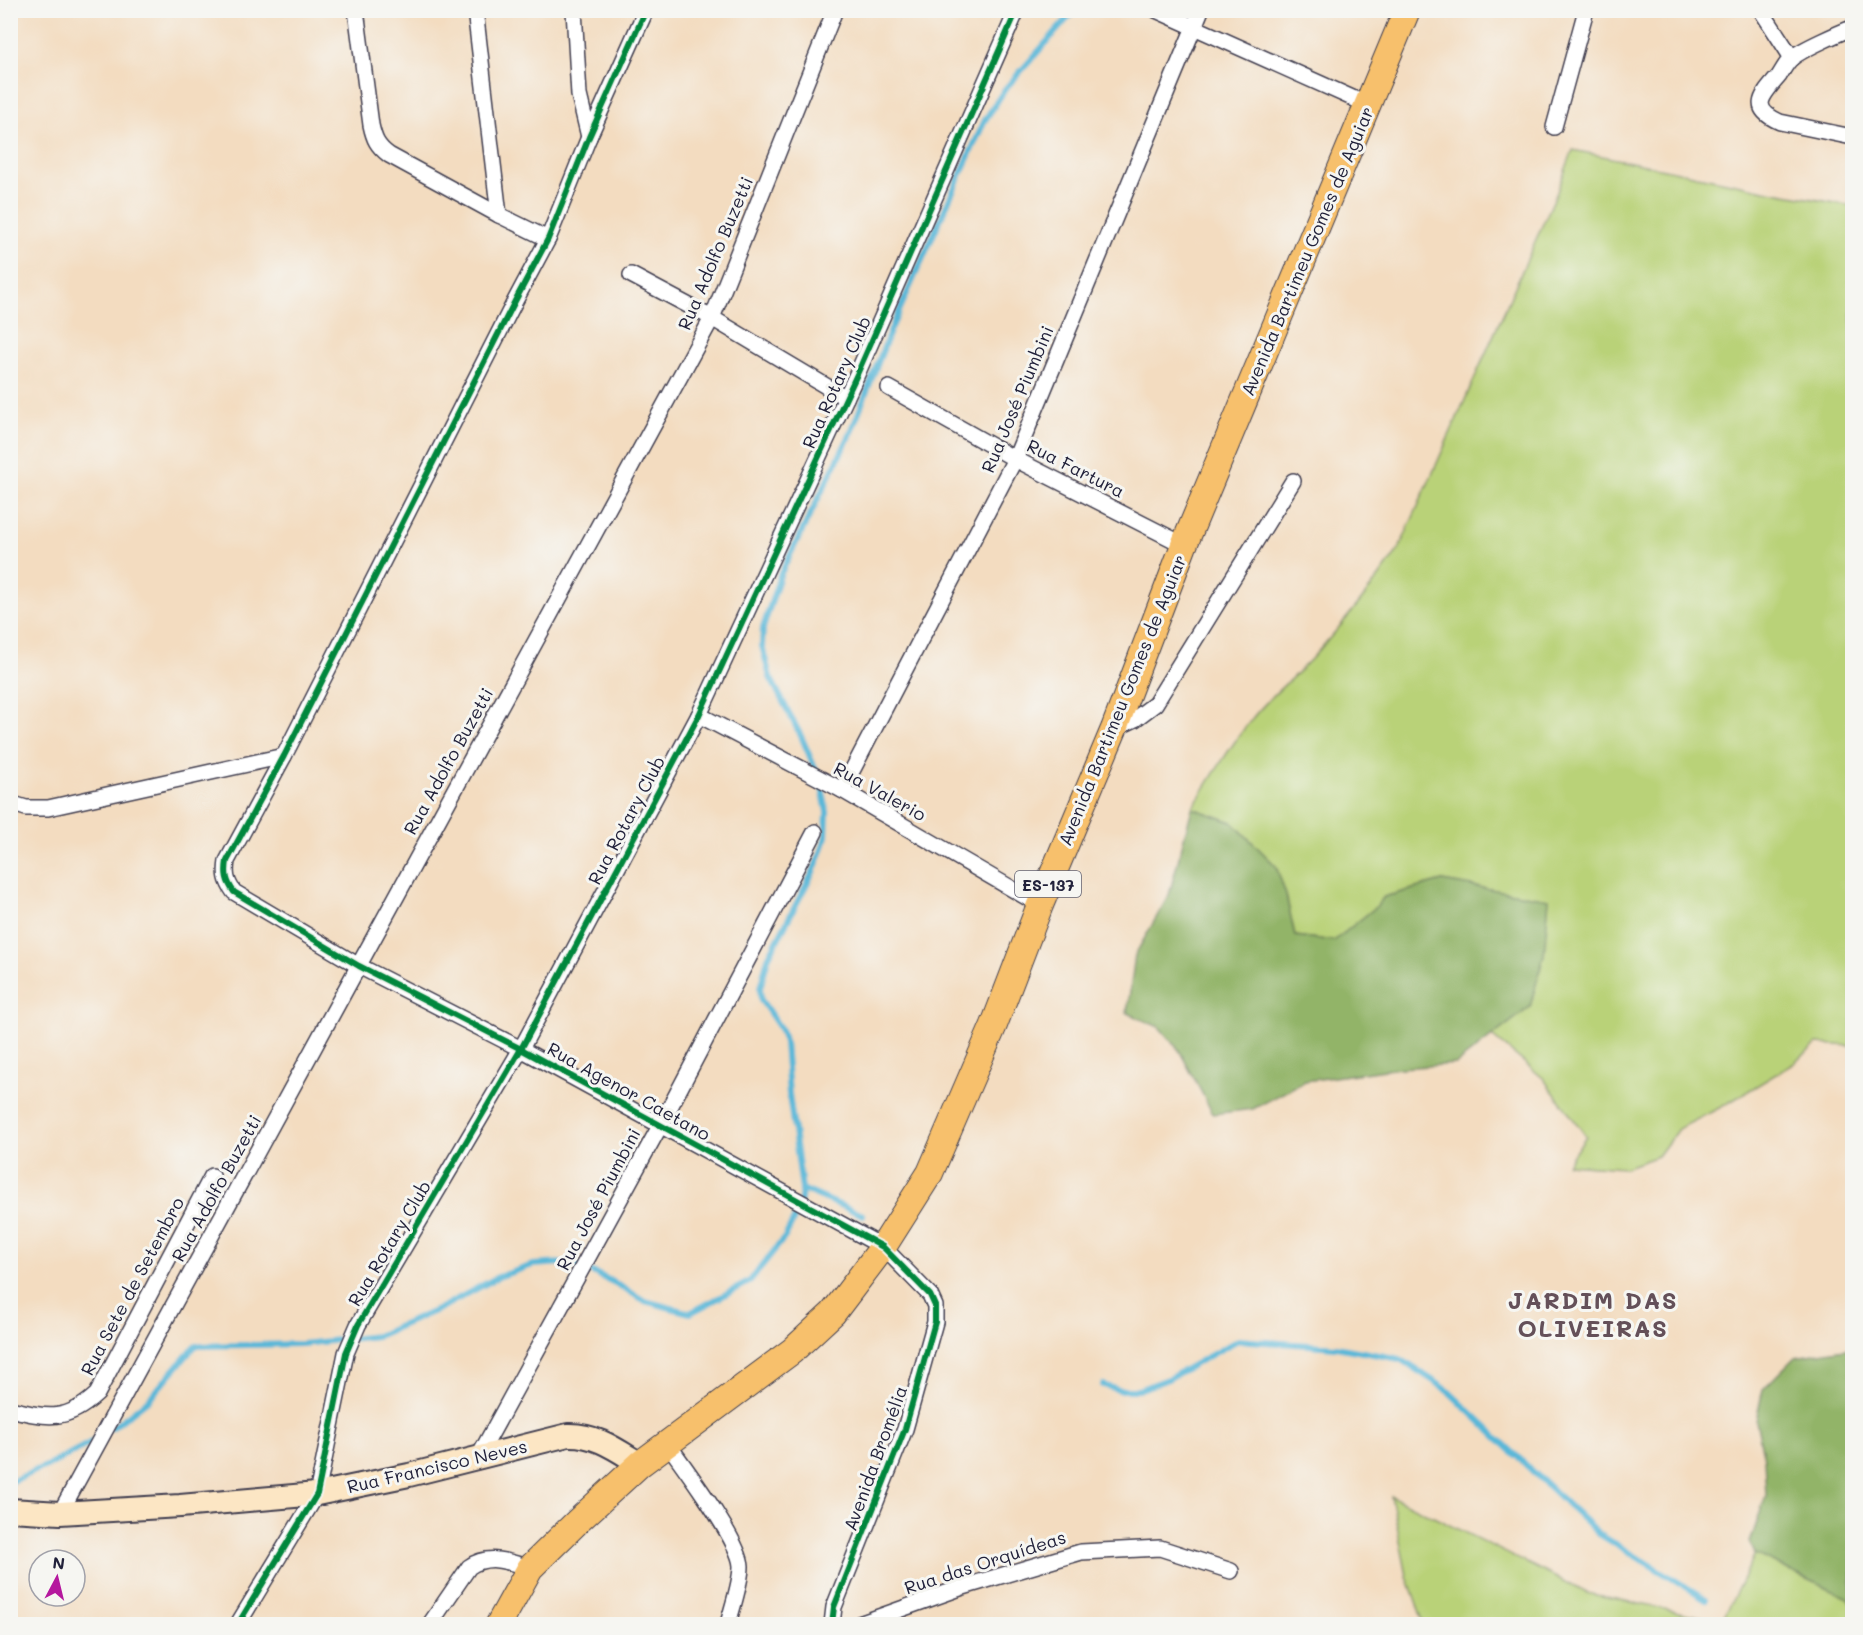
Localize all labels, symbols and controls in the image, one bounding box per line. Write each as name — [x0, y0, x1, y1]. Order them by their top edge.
street label: Avenida Bartimeu Gomes de Aguiar — [1235, 103, 1379, 399]
street label: Rua Adolfo Buzetti — [672, 173, 758, 333]
street label: Rua Rotary Club — [796, 312, 876, 452]
street label: Rua José Piumbini — [975, 322, 1059, 476]
street label: Rua Fartura — [1023, 433, 1129, 503]
street label: Avenida Bartimeu Gomes de Aguiar — [1052, 551, 1192, 849]
street label: Rua Adolfo Buzetti — [398, 683, 498, 839]
street label: Rua Rotary Club — [582, 751, 670, 889]
street label: Rua Valerio — [830, 756, 931, 826]
road number: ES-137 — [1015, 871, 1081, 897]
street label: Rua Agenor Caetano — [543, 1036, 715, 1146]
street label: Rua Adolfo Buzetti — [166, 1110, 266, 1266]
street label: Rua José Piumbini — [550, 1124, 646, 1274]
street label: Rua Rotary Club — [342, 1176, 436, 1310]
street label: Rua Sete de Setembro — [75, 1192, 189, 1379]
district label: JARDIM DAS OLIVEIRAS — [1508, 1284, 1678, 1343]
street label: Avenida Bromélia — [838, 1382, 912, 1534]
street label: Rua Francisco Neves — [344, 1434, 530, 1498]
street label: Rua das Orquídeas — [901, 1525, 1069, 1599]
north arrow — [27, 1548, 87, 1608]
text: N — [52, 1551, 66, 1574]

